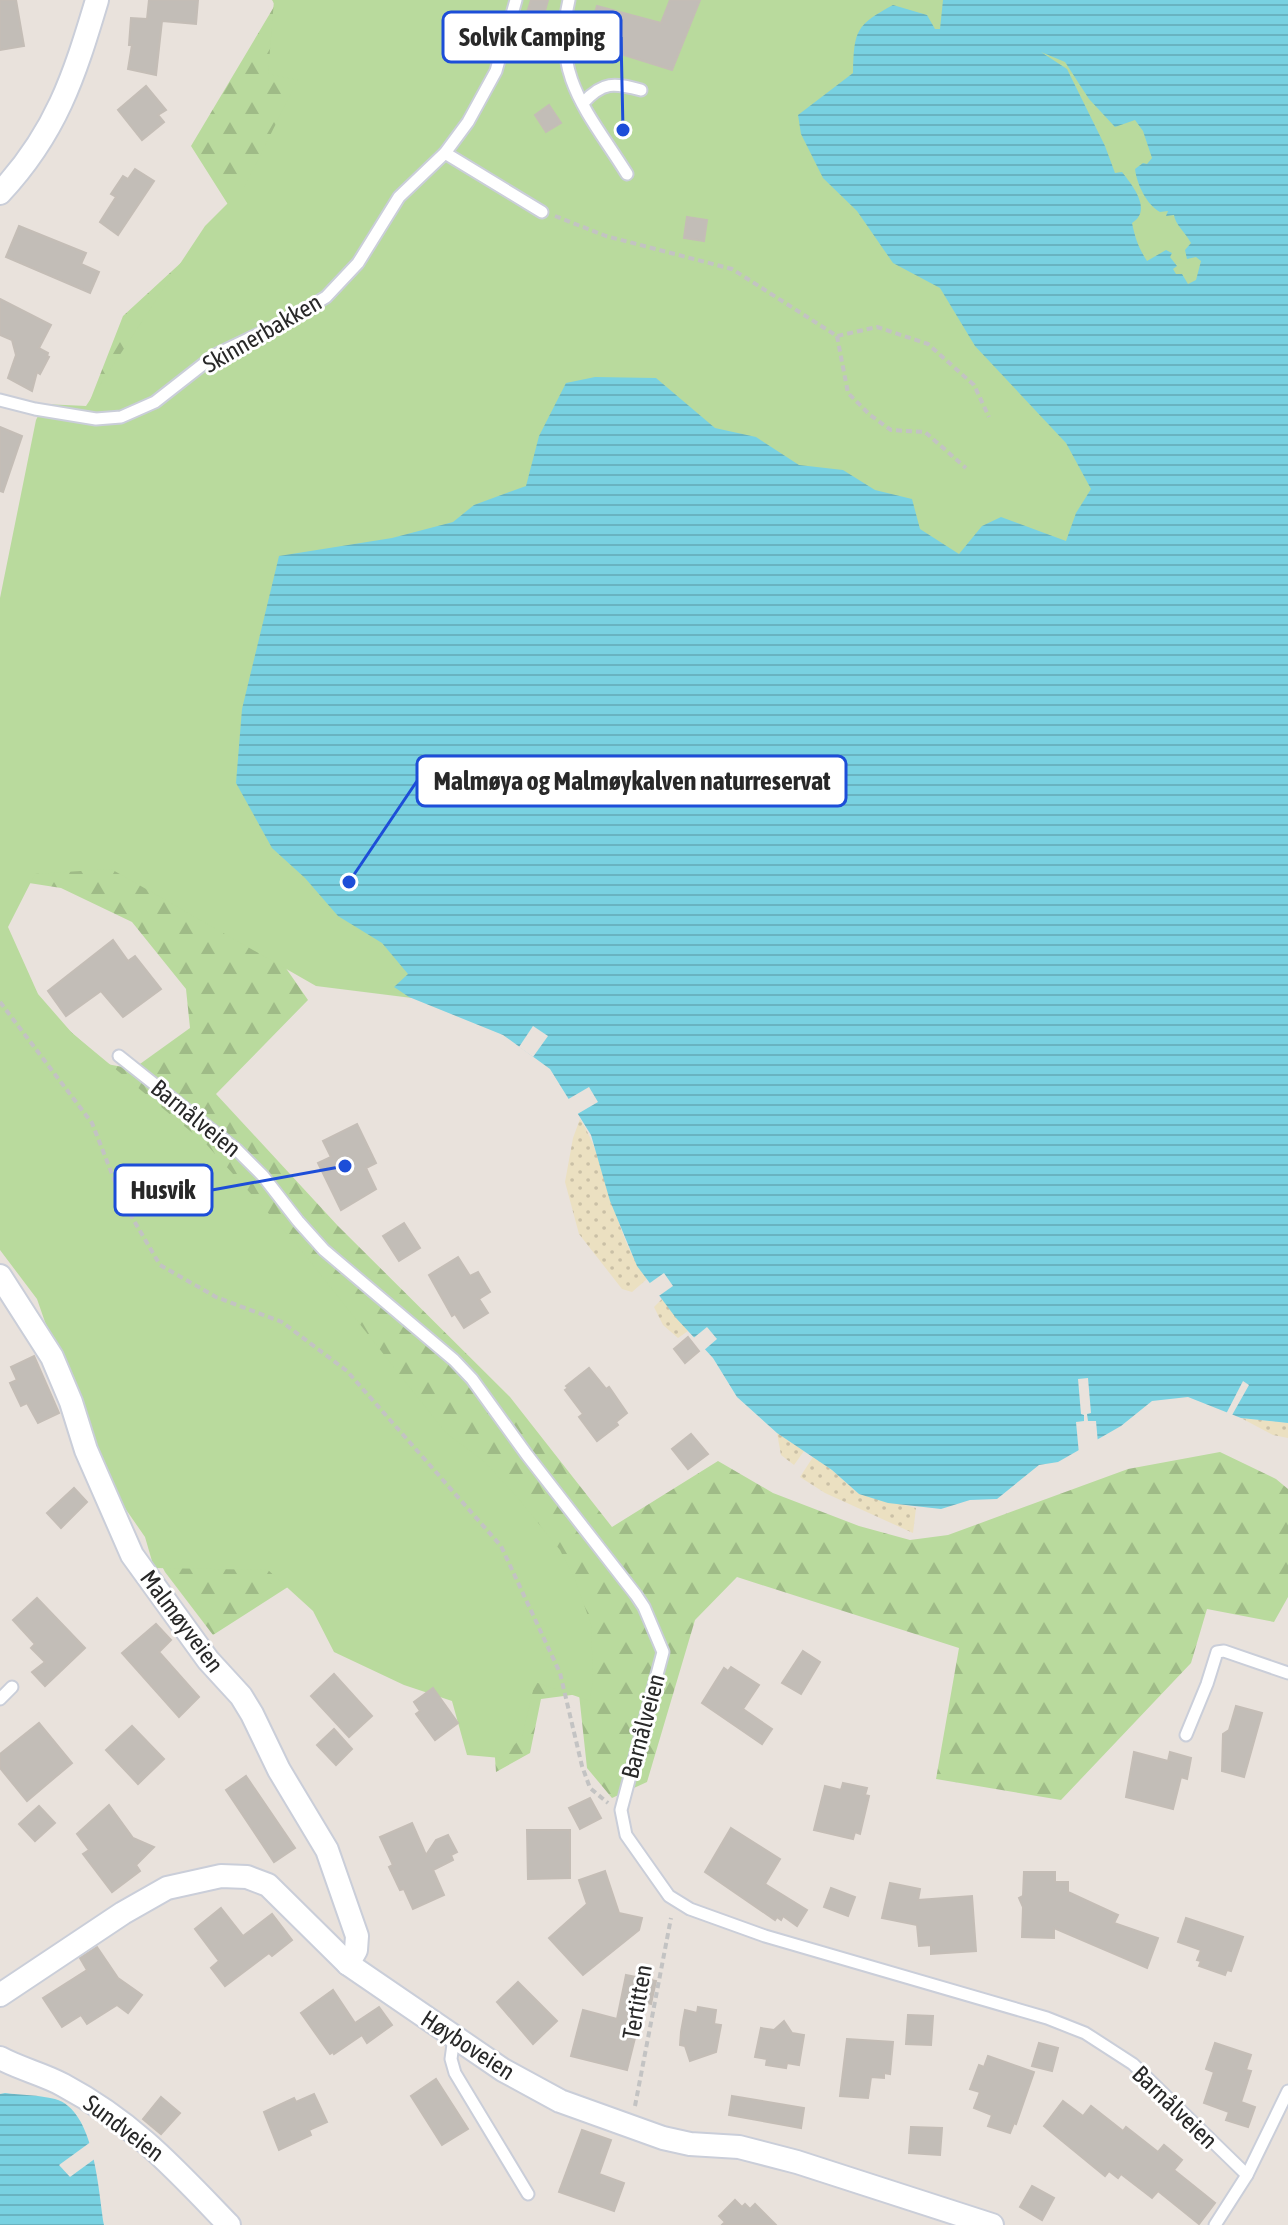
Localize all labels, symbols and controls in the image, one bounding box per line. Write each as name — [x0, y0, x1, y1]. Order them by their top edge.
callout: Solvik Camping — [443, 12, 621, 62]
text: Solvik Camping — [459, 22, 606, 52]
street label: Skinnerbakken — [198, 288, 326, 378]
callout: Malmøya og Malmøykalven naturreservat — [417, 756, 846, 806]
text: Malmøya og Malmøykalven naturreservat — [433, 766, 831, 796]
street label: Barnålveien — [146, 1074, 246, 1162]
callout: Husvik — [115, 1165, 212, 1215]
text: Husvik — [131, 1175, 196, 1205]
street label: Malmøyveien — [135, 1565, 229, 1677]
street label: Barnålveien — [616, 1671, 670, 1781]
street label: Tertitten — [617, 1963, 657, 2041]
street label: Høyboveien — [416, 2005, 520, 2085]
street label: Barnålveien — [1127, 2060, 1223, 2154]
street label: Sundveien — [79, 2089, 169, 2167]

